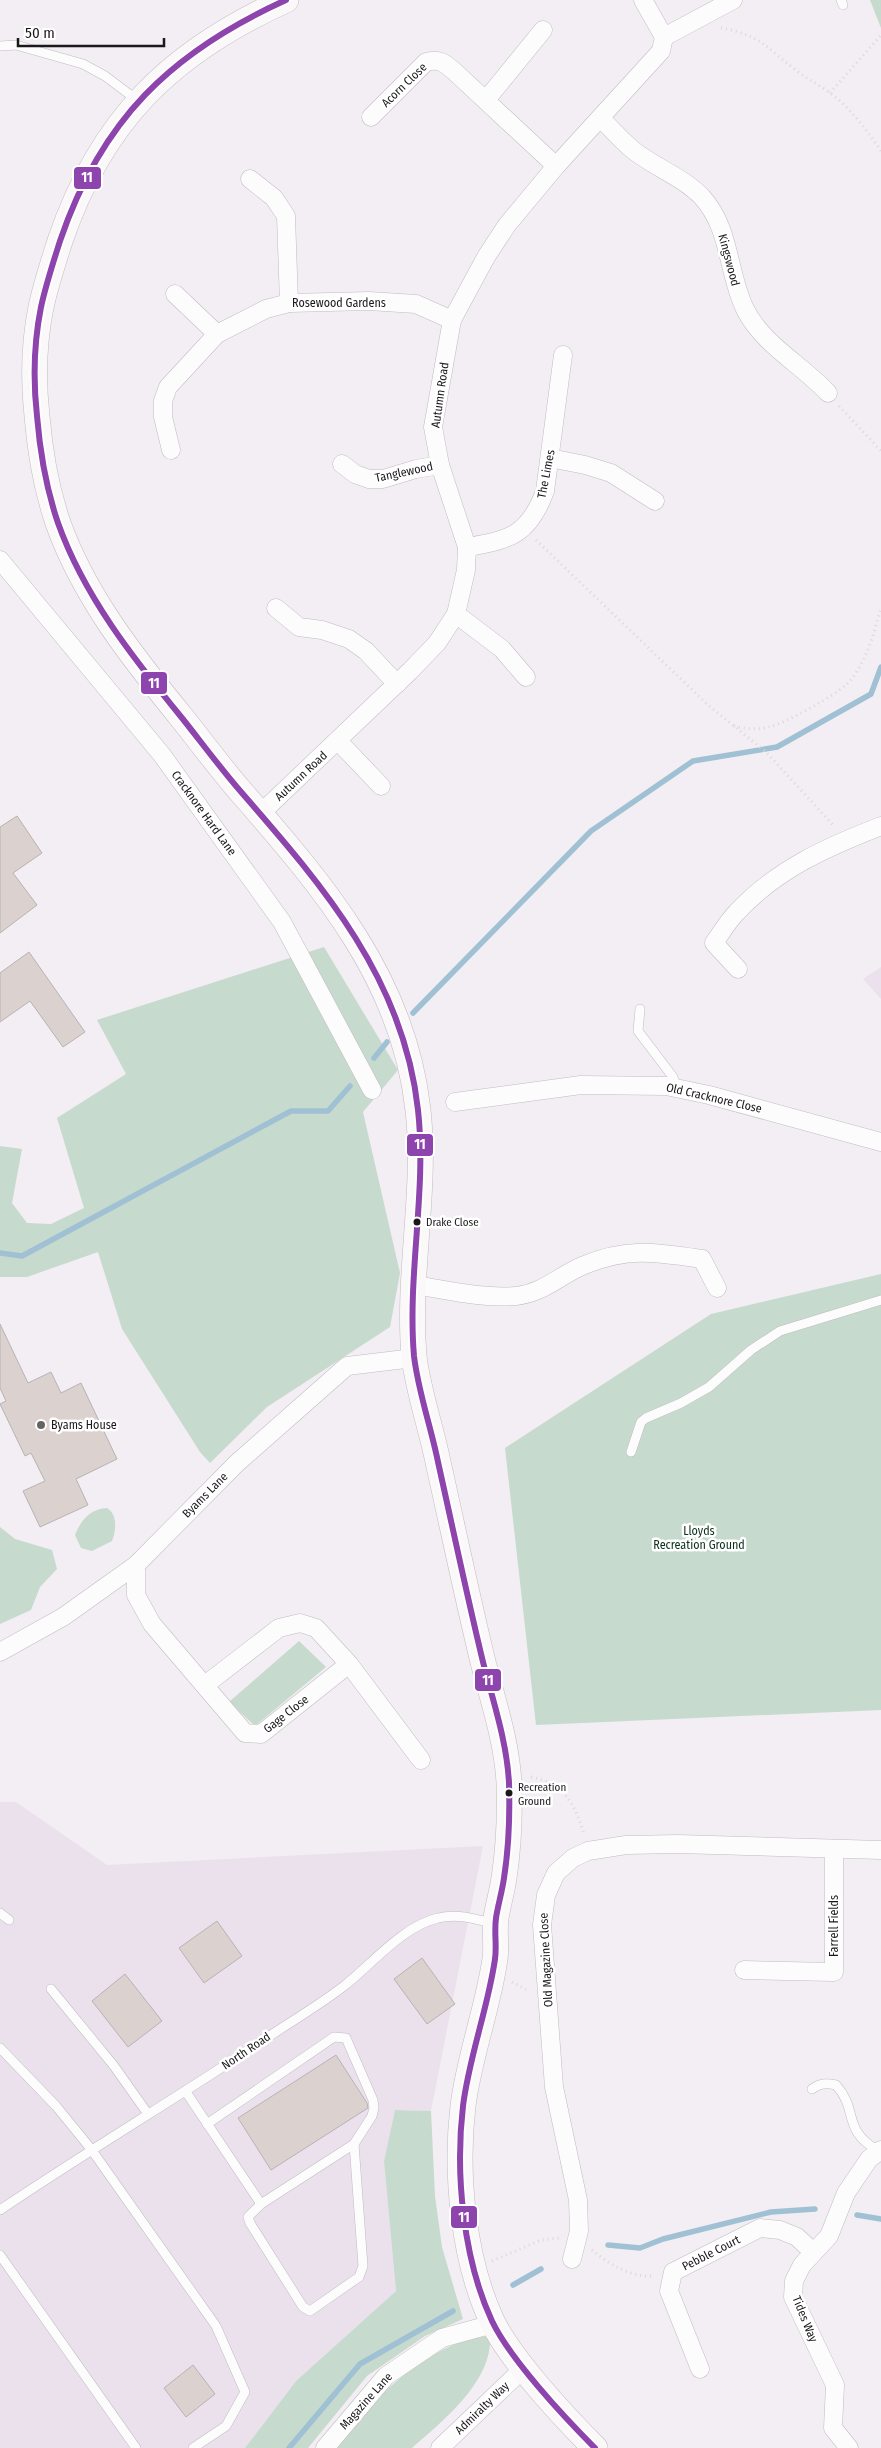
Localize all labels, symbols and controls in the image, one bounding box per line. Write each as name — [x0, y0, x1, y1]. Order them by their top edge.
scale bar — [18, 15, 164, 47]
text: 50 m — [25, 24, 55, 42]
street label: Acorn Close — [379, 60, 430, 110]
line badge: 11 — [73, 166, 102, 190]
text: 11 — [81, 169, 93, 186]
street label: Kingswood — [715, 232, 743, 288]
street label: Rosewood Gardens — [292, 296, 386, 310]
street label: Autumn Road — [428, 361, 452, 429]
street label: The Limes — [534, 448, 558, 500]
street label: Tanglewood — [374, 459, 434, 485]
line badge: 11 — [140, 671, 168, 695]
text: 11 — [148, 675, 160, 692]
street label: Autumn Road — [272, 748, 330, 804]
street label: Cracknore Hard Lane — [169, 768, 239, 858]
street label: Old Cracknore Close — [665, 1080, 763, 1116]
line badge: 11 — [406, 1133, 434, 1157]
text: 11 — [414, 1136, 426, 1153]
place label: Drake Close — [426, 1216, 479, 1229]
marker: Drake Close — [412, 1217, 422, 1227]
place label: Byams House — [51, 1418, 117, 1432]
marker: Byams House — [35, 1419, 47, 1431]
street label: Byams Lane — [179, 1469, 231, 1521]
park label: Lloyds Recreation Ground — [653, 1524, 745, 1552]
line badge: 11 — [474, 1668, 502, 1692]
text: 11 — [482, 1672, 494, 1689]
street label: Gage Close — [261, 1692, 311, 1736]
place label: Recreation Ground — [518, 1781, 566, 1808]
marker: Recreation Ground — [504, 1788, 514, 1798]
street label: Farrell Fields — [827, 1895, 841, 1957]
street label: Old Magazine Close — [537, 1912, 555, 2008]
street label: North Road — [219, 2030, 273, 2072]
line badge: 11 — [450, 2205, 478, 2229]
text: 11 — [458, 2209, 470, 2226]
street label: Pebble Court — [680, 2232, 742, 2274]
street label: Tides Way — [789, 2294, 821, 2345]
street label: Magazine Lane — [337, 2370, 395, 2432]
street label: Admiralty Way — [452, 2378, 512, 2437]

